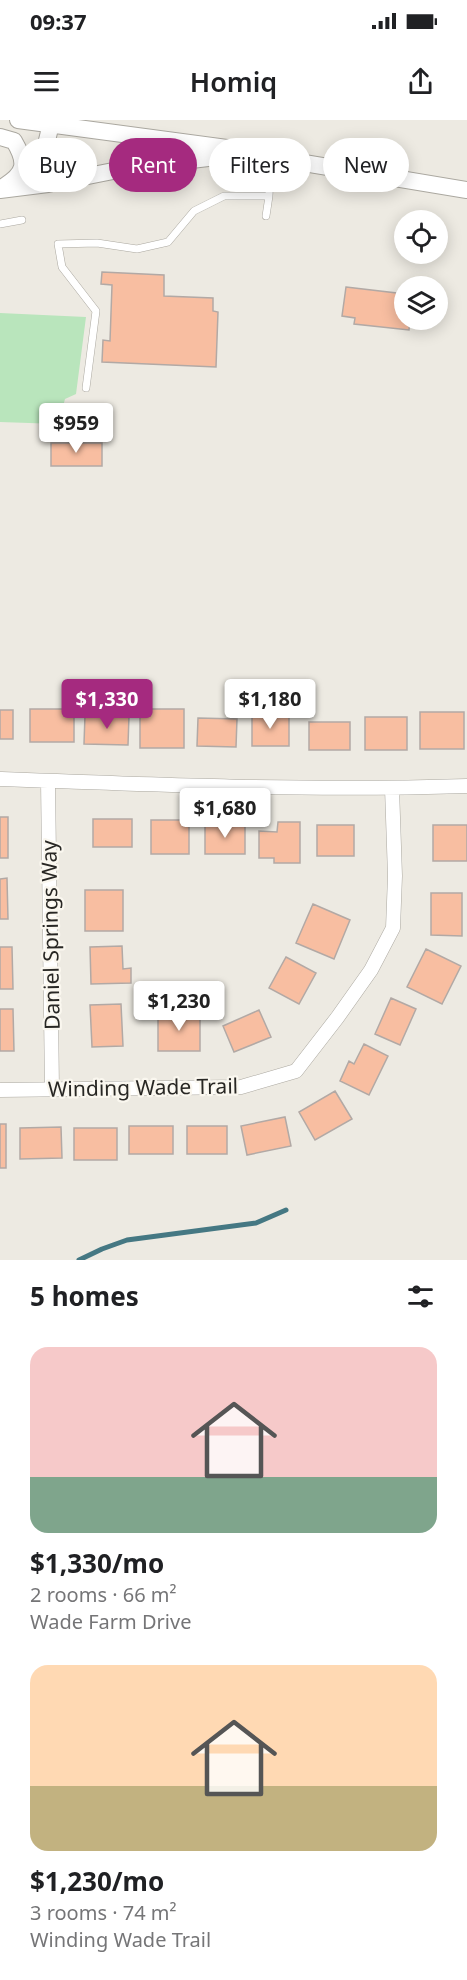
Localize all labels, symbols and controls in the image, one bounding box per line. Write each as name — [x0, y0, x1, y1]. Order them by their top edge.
text: 09:37 — [30, 6, 87, 36]
text: Homiq — [190, 63, 277, 100]
icon: menu — [30, 65, 63, 98]
icon: share — [404, 65, 437, 98]
chip: Buy — [18, 138, 97, 192]
chip: Rent — [109, 138, 197, 192]
chip: Filters — [209, 138, 311, 192]
chip: New — [323, 138, 409, 192]
map controls — [394, 210, 448, 330]
button: locate — [394, 210, 448, 264]
button: layers — [394, 276, 448, 330]
pin: $959 — [40, 403, 112, 454]
text: $959 — [53, 409, 99, 436]
pin: $1,330 — [58, 679, 156, 730]
pin: $1,180 — [221, 679, 319, 730]
text: $1,330 — [76, 685, 138, 712]
text: $1,180 — [239, 685, 301, 712]
pin: $1,680 — [176, 788, 274, 839]
text: $1,680 — [194, 794, 256, 821]
street label: Daniel Springs Way — [34, 840, 66, 1030]
pin: $1,230 — [130, 981, 228, 1032]
text: $1,230 — [148, 987, 210, 1014]
street label: Winding Wade Trail — [48, 1071, 238, 1103]
text: 5 homes — [30, 1278, 139, 1314]
icon: filters — [404, 1280, 437, 1313]
icon: home — [180, 1386, 288, 1494]
text: $1,330/mo — [30, 1545, 164, 1581]
text: 2 rooms · 66 m² — [30, 1581, 177, 1608]
text: Wade Farm Drive — [30, 1608, 191, 1635]
icon: home — [180, 1704, 288, 1812]
text: $1,230/mo — [30, 1863, 164, 1899]
text: 3 rooms · 74 m² — [30, 1899, 177, 1926]
text: Winding Wade Trail — [30, 1926, 211, 1953]

